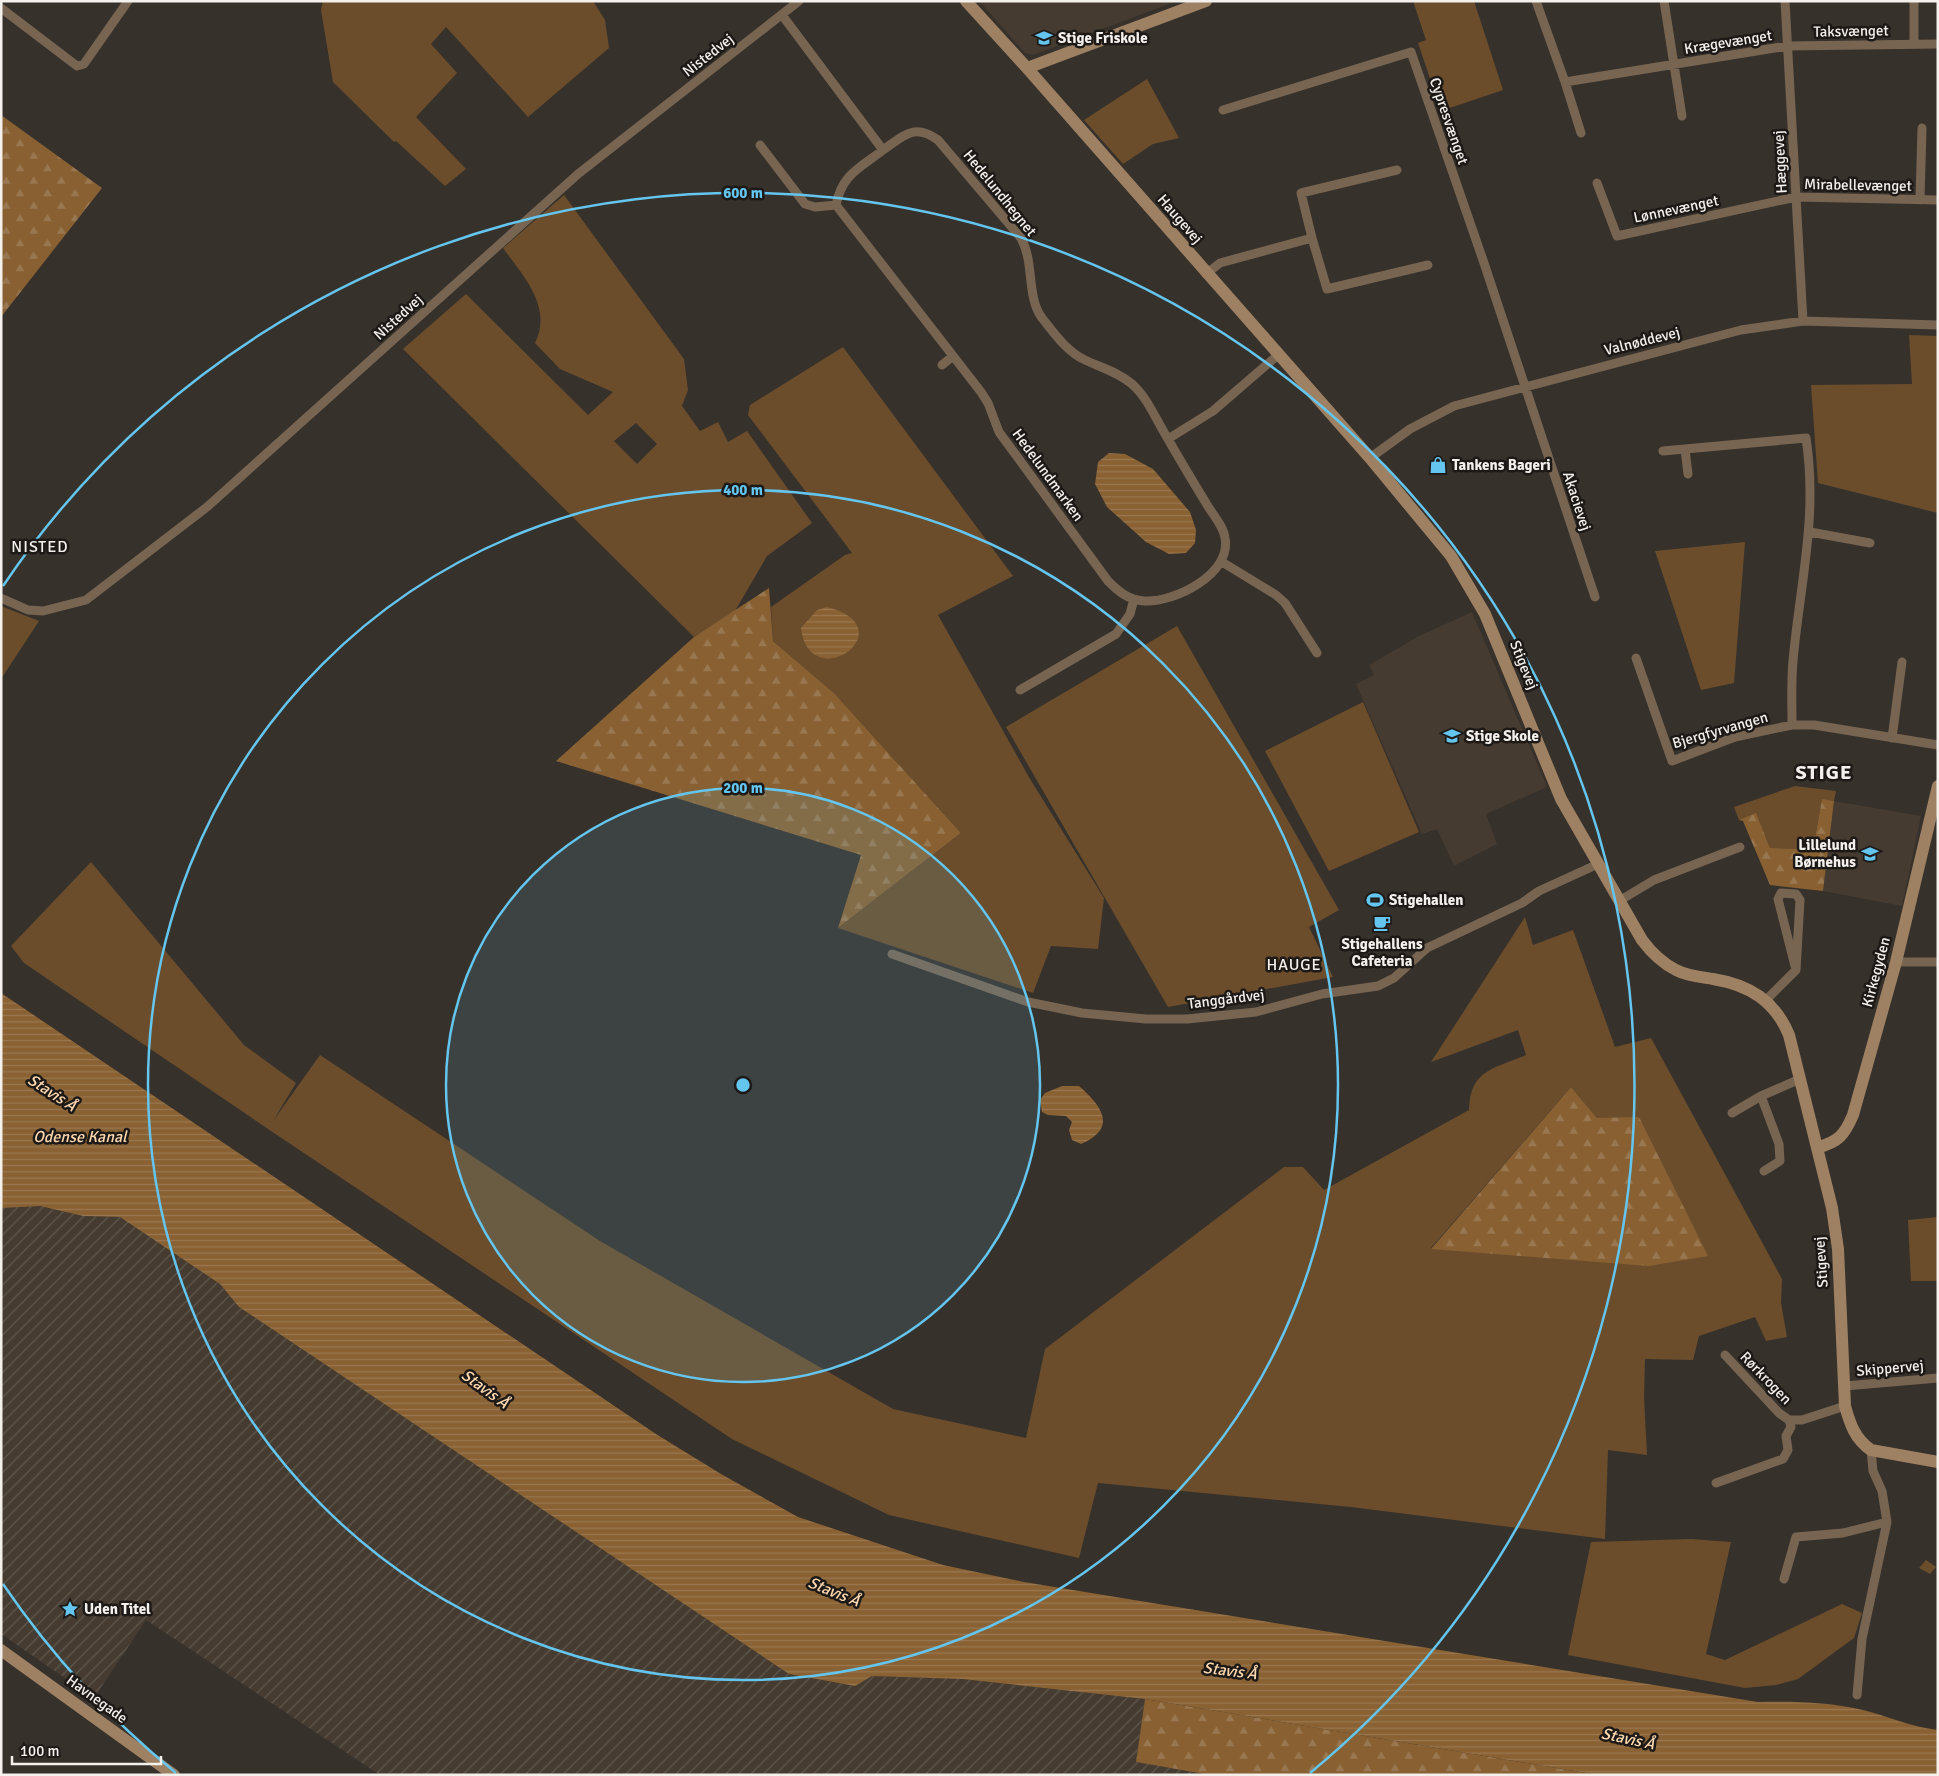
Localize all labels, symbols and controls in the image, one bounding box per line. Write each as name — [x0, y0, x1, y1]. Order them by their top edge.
street label: Taksvænget — [1813, 21, 1889, 41]
street label: Krægevænget — [1683, 26, 1773, 58]
school or university icon: Stige Friskole — [1034, 28, 1054, 48]
place label: Stige Friskole — [1058, 29, 1148, 47]
street label: Nistedvej — [679, 30, 737, 80]
street label: Cypresvænget — [1426, 75, 1472, 167]
street label: Hæggevej — [1769, 130, 1791, 194]
street label: Hedelundhegnet — [960, 146, 1040, 240]
street label: Mirabellevænget — [1804, 175, 1912, 195]
text: 600 m — [723, 184, 763, 202]
street label: Haugevej — [1154, 191, 1206, 247]
street label: Lønnevænget — [1632, 191, 1720, 227]
street label: Nistedvej — [370, 290, 426, 344]
street label: Valnøddevej — [1602, 323, 1682, 359]
street label: Hedelundmarken — [1008, 425, 1088, 525]
shop icon: Tankens Bageri — [1428, 455, 1448, 475]
place label: Tankens Bageri — [1452, 456, 1551, 474]
street label: Akacievej — [1559, 469, 1595, 533]
text: 400 m — [723, 481, 763, 499]
district label: NISTED — [11, 537, 69, 557]
street label: Stigevej — [1506, 638, 1542, 692]
street label: Bjergfyrvangen — [1670, 708, 1770, 752]
school or university icon: Stige Skole — [1442, 726, 1462, 746]
place label: Stige Skole — [1466, 727, 1539, 745]
district label: STIGE — [1796, 760, 1852, 785]
text: 200 m — [723, 779, 763, 797]
place label: Lillelund Børnehus — [1794, 836, 1856, 871]
school or university icon: Lillelund Børnehus — [1860, 844, 1880, 864]
sports icon: Stigehallen — [1365, 890, 1385, 910]
place label: Stigehallen — [1389, 891, 1464, 909]
cafe icon: Stigehallens Cafeteria — [1372, 913, 1392, 933]
place label: Stigehallens Cafeteria — [1341, 935, 1423, 970]
street label: Kirkegyden — [1858, 935, 1894, 1009]
district label: HAUGE — [1266, 955, 1322, 975]
street label: Tanggårdvej — [1187, 985, 1265, 1013]
water label: Stavis Å — [24, 1070, 81, 1117]
centre of rings — [734, 1076, 752, 1094]
water label: Odense Kanal — [33, 1127, 128, 1147]
street label: Stigevej — [1810, 1236, 1832, 1288]
street label: Rørkrogen — [1736, 1348, 1796, 1408]
street label: Skippervej — [1856, 1356, 1924, 1380]
water label: Stavis Å — [457, 1365, 514, 1414]
water label: Stavis Å — [805, 1573, 864, 1612]
place icon: Uden Titel — [60, 1599, 80, 1619]
place label: Uden Titel — [84, 1600, 151, 1618]
water label: Stavis Å — [1202, 1658, 1259, 1684]
street label: Havnegade — [63, 1671, 131, 1727]
water label: Stavis Å — [1599, 1724, 1658, 1755]
scale bar — [12, 1734, 161, 1766]
text: 100 m — [20, 1742, 60, 1760]

